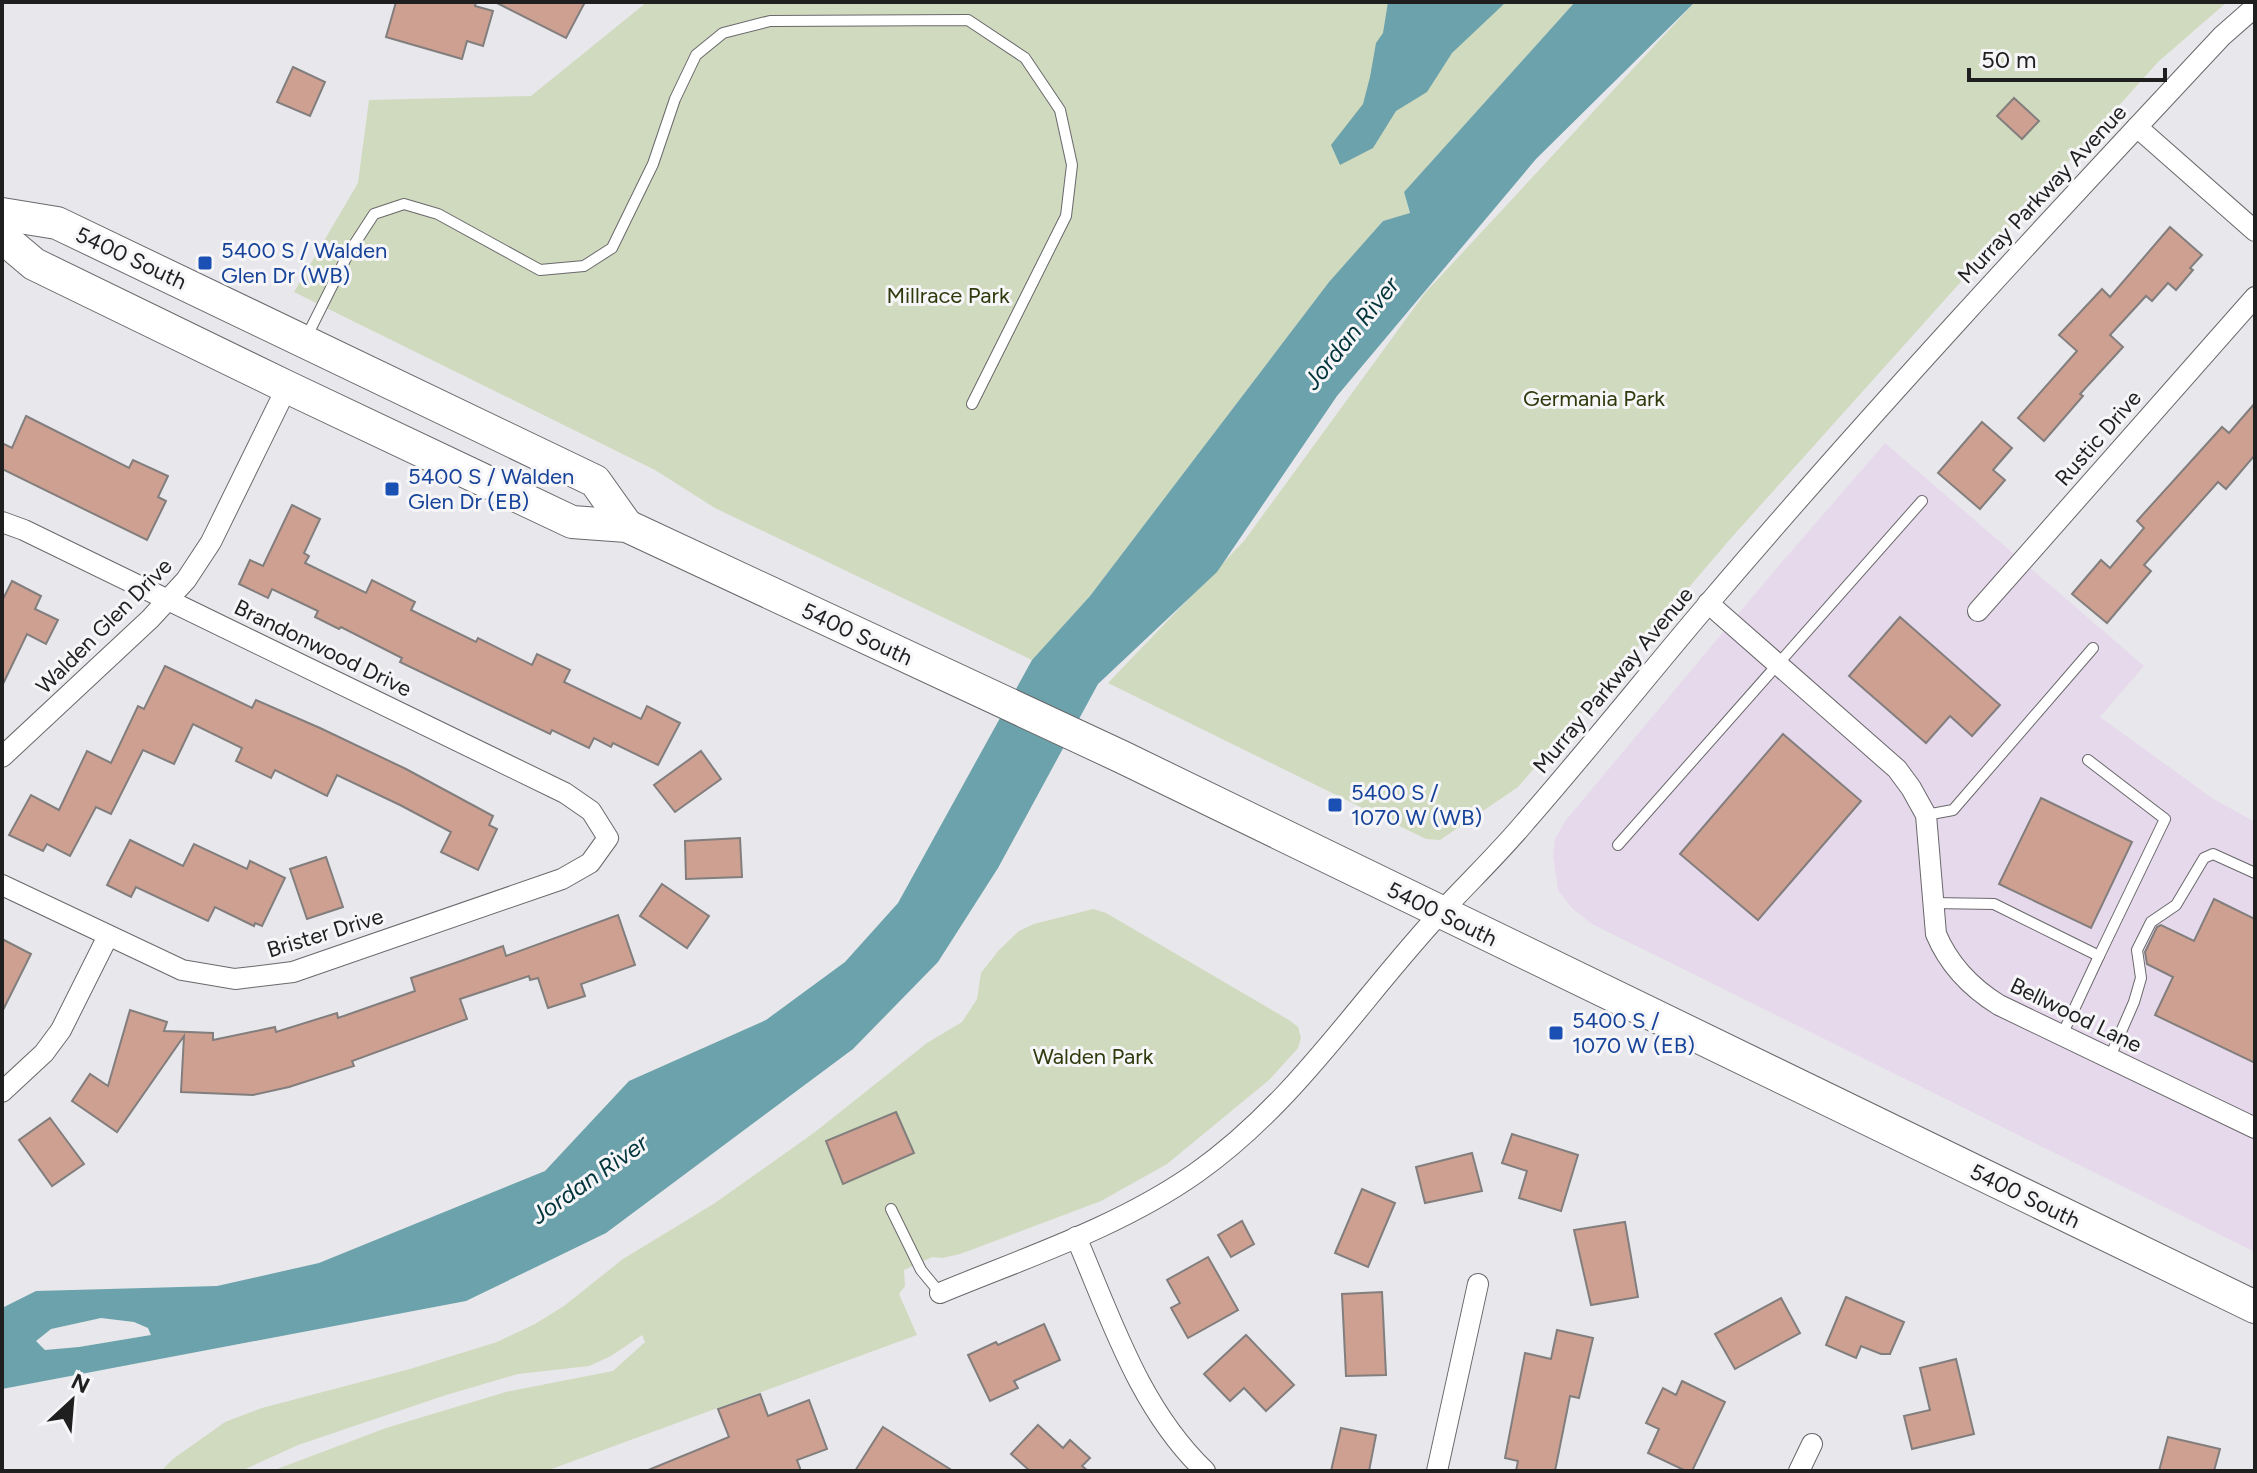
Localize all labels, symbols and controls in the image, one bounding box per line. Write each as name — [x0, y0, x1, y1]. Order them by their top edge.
scale bar — [1969, 32, 2165, 82]
text: 50 m — [1981, 45, 2037, 74]
street label: Murray Parkway Avenue — [1952, 99, 2132, 289]
street label: 5400 South — [71, 221, 191, 295]
place label: 5400 S / Walden Glen Dr (WB) — [221, 237, 387, 289]
marker: 5400 S / Walden Glen Dr (WB) — [196, 254, 214, 272]
water label: Jordan River — [1296, 270, 1406, 396]
park label: Millrace Park — [886, 282, 1010, 309]
park label: Germania Park — [1523, 385, 1665, 412]
street label: Rustic Drive — [2049, 385, 2147, 491]
place label: 5400 S / Walden Glen Dr (EB) — [408, 463, 574, 515]
marker: 5400 S / Walden Glen Dr (EB) — [383, 480, 401, 498]
street label: Walden Glen Drive — [30, 552, 178, 700]
street label: Murray Parkway Avenue — [1527, 581, 1699, 779]
street label: Brandonwood Drive — [230, 593, 416, 703]
street label: 5400 South — [797, 597, 917, 671]
place label: 5400 S / 1070 W (WB) — [1351, 779, 1482, 831]
marker: 5400 S / 1070 W (WB) — [1326, 796, 1344, 814]
street label: 5400 South — [1383, 876, 1501, 952]
street label: Brister Drive — [264, 903, 386, 963]
street label: Bellwood Lane — [2006, 972, 2146, 1058]
place label: 5400 S / 1070 W (EB) — [1572, 1007, 1695, 1059]
marker: 5400 S / 1070 W (EB) — [1547, 1024, 1565, 1042]
park label: Walden Park — [1033, 1043, 1154, 1070]
water label: Jordan River — [524, 1128, 654, 1230]
street label: 5400 South — [1966, 1158, 2084, 1234]
north arrow — [32, 1361, 112, 1441]
text: N — [67, 1368, 94, 1399]

